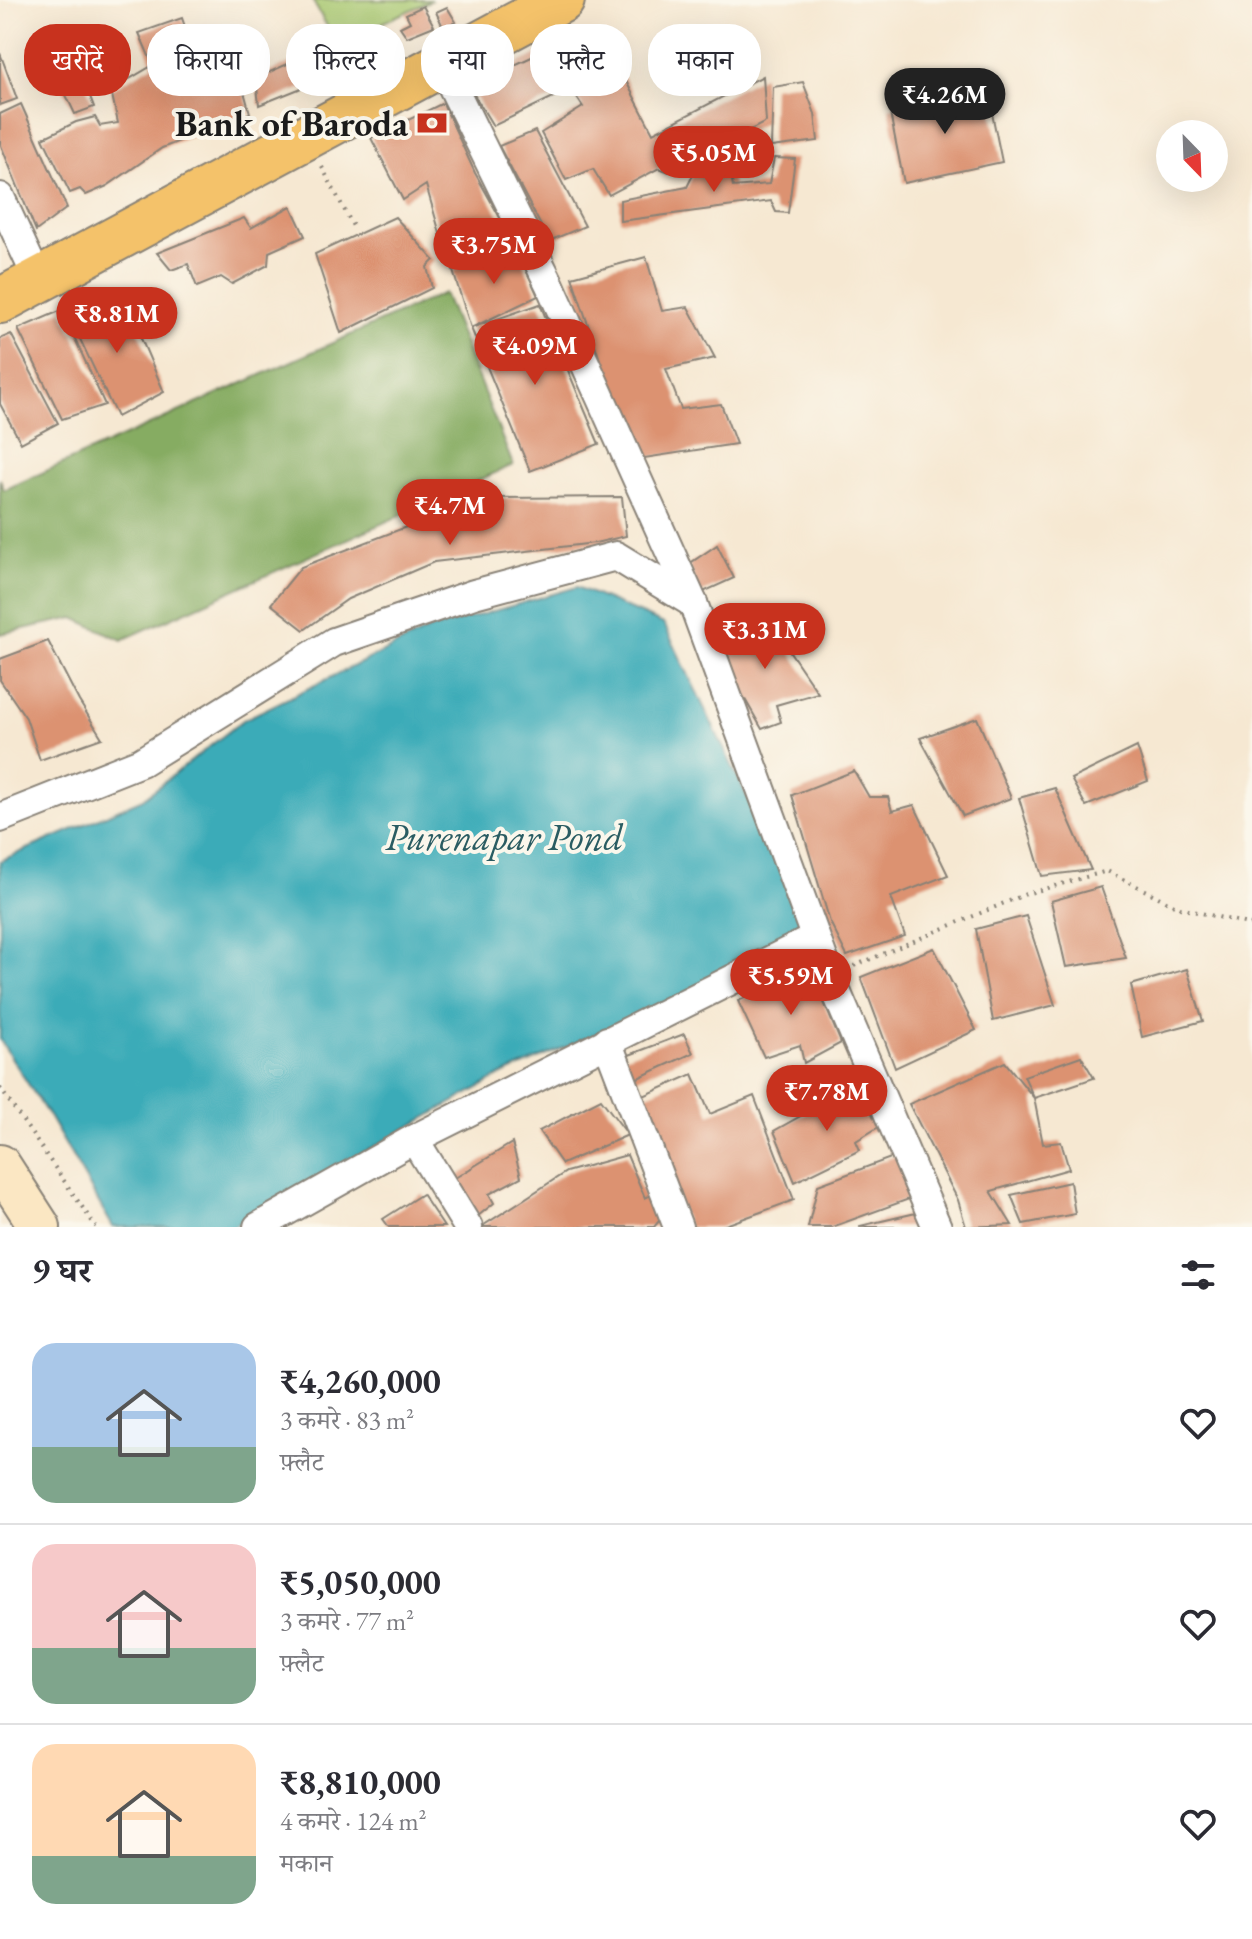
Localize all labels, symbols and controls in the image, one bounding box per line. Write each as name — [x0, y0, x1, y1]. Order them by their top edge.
chip: खरीदें — [24, 24, 131, 96]
chip: किराया — [147, 24, 270, 96]
chip: फ़िल्टर — [286, 24, 405, 96]
chip: नया — [421, 24, 514, 96]
chip: फ़्लैट — [530, 24, 632, 96]
chip: मकान — [648, 24, 761, 96]
pin: ₹4.26M — [880, 68, 1010, 136]
text: ₹4.26M — [902, 77, 988, 111]
place label: Bank of Baroda — [175, 100, 408, 147]
bank icon: Bank of Baroda — [415, 106, 449, 140]
north arrow — [1156, 120, 1228, 192]
map controls — [1156, 120, 1228, 192]
pin: ₹5.05M — [649, 126, 779, 194]
text: ₹5.05M — [671, 135, 757, 169]
pin: ₹3.75M — [429, 218, 559, 286]
text: ₹3.75M — [451, 227, 537, 261]
pin: ₹8.81M — [52, 287, 182, 355]
text: ₹8.81M — [74, 296, 160, 330]
pin: ₹4.09M — [470, 319, 600, 387]
text: ₹4.09M — [492, 328, 578, 362]
pin: ₹4.7M — [394, 479, 506, 547]
text: ₹4.7M — [414, 488, 486, 522]
pin: ₹3.31M — [700, 603, 830, 671]
text: ₹3.31M — [722, 612, 808, 646]
water label: Purenapar Pond — [385, 812, 623, 861]
pin: ₹5.59M — [726, 949, 856, 1017]
text: ₹5.59M — [748, 958, 834, 992]
pin: ₹7.78M — [762, 1065, 892, 1133]
text: ₹7.78M — [784, 1074, 870, 1108]
text: 9 घर — [32, 1248, 92, 1292]
icon: filters — [1176, 1253, 1220, 1297]
text: ₹4,260,000 — [280, 1359, 441, 1403]
icon: home — [96, 1375, 192, 1471]
icon: heart — [1176, 1401, 1220, 1445]
text: 3 कमरे · 83 m² — [280, 1403, 414, 1437]
text: फ़्लैट — [280, 1445, 323, 1479]
text: ₹5,050,000 — [280, 1560, 441, 1604]
icon: home — [96, 1576, 192, 1672]
icon: heart — [1176, 1602, 1220, 1646]
text: 3 कमरे · 77 m² — [280, 1604, 414, 1638]
text: फ़्लैट — [280, 1646, 323, 1680]
text: ₹8,810,000 — [280, 1760, 441, 1804]
icon: home — [96, 1776, 192, 1872]
icon: heart — [1176, 1802, 1220, 1846]
text: 4 कमरे · 124 m² — [280, 1804, 427, 1838]
text: मकान — [280, 1846, 333, 1880]

